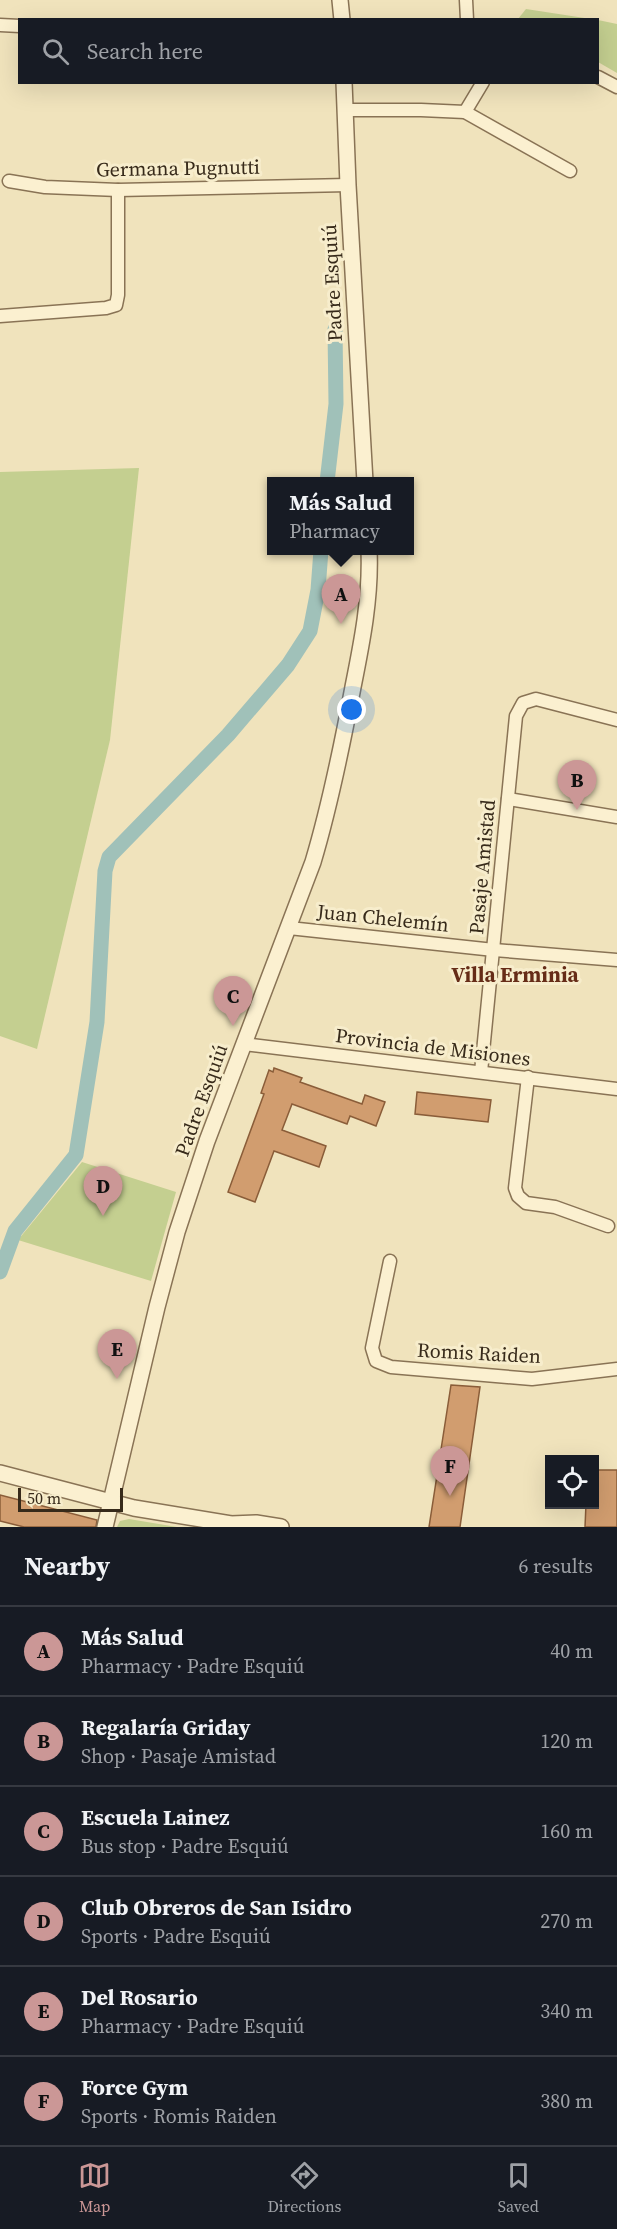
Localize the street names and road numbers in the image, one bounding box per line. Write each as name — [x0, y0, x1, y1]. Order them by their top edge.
street label: Germana Pugnutti — [96, 153, 260, 183]
street label: Padre Esquiú — [315, 224, 349, 342]
street label: Pasaje Amistad — [462, 798, 502, 936]
street label: Juan Chelemín — [315, 897, 450, 939]
street label: Provincia de Misiones — [334, 1021, 532, 1073]
street label: Padre Esquiú — [168, 1040, 234, 1160]
street label: Romis Raiden — [416, 1336, 542, 1370]

